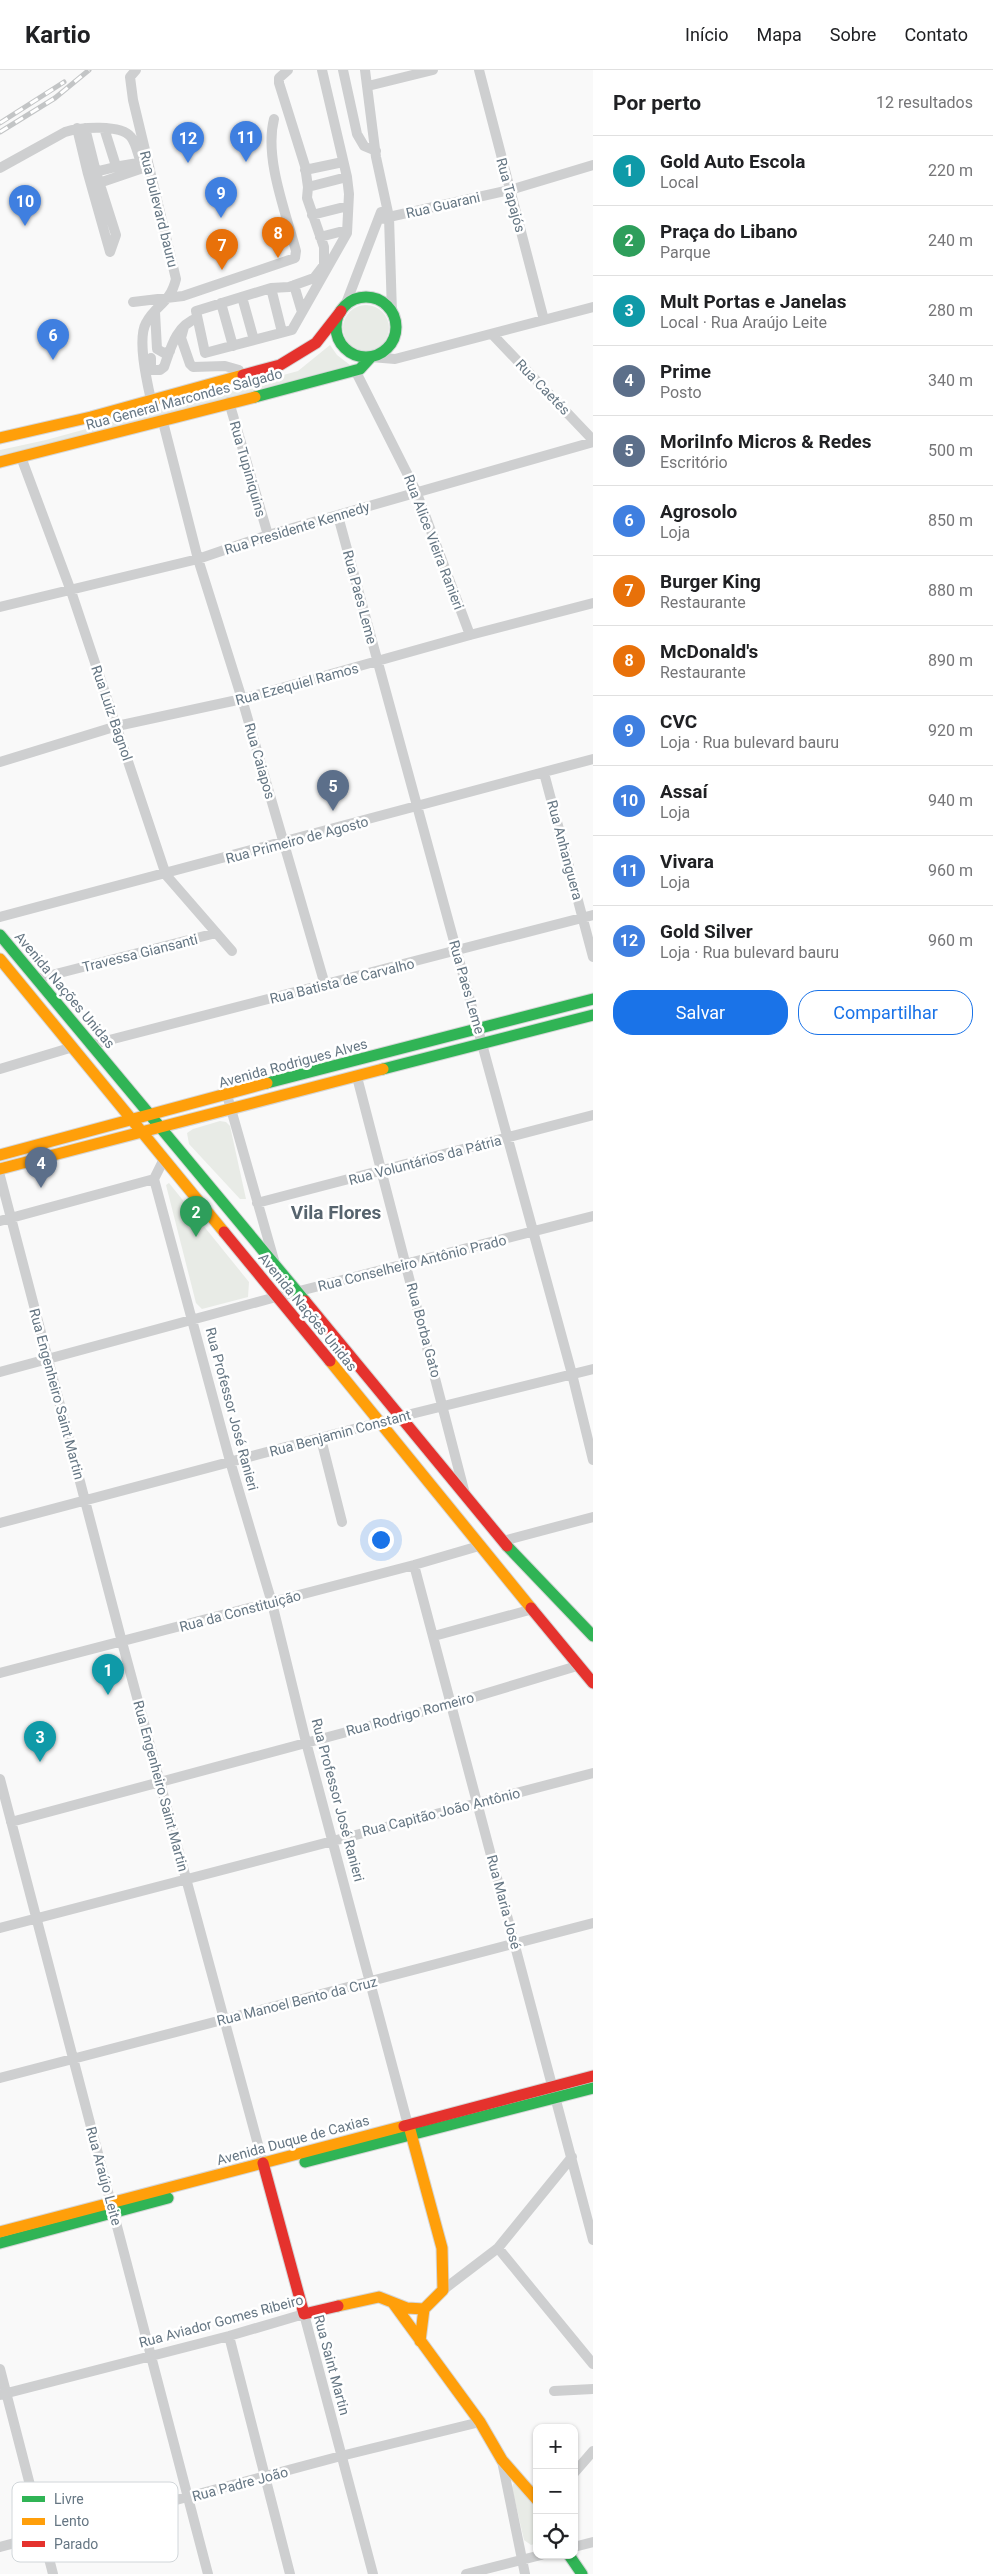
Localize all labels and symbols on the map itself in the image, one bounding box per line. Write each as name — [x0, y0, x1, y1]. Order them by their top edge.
pin: 11 — [230, 121, 262, 162]
pin: 12 — [172, 122, 204, 163]
street label: Rua bulevard bauru — [137, 149, 181, 269]
street label: Rua Tapajós — [493, 156, 529, 234]
pin: 9 — [205, 177, 237, 218]
pin: 10 — [9, 185, 41, 226]
street label: Rua Guarani — [404, 189, 482, 221]
pin: 8 — [262, 217, 294, 258]
pin: 7 — [206, 229, 238, 270]
pin: 6 — [37, 319, 69, 360]
street label: Rua Caetés — [513, 356, 573, 418]
street label: Rua General Marcondes Salgado — [84, 365, 284, 433]
street label: Rua Tupiniquins — [227, 419, 269, 519]
street label: Rua Alice Vieira Ranieri — [401, 472, 467, 612]
street label: Rua Presidente Kennedy — [223, 498, 372, 558]
street label: Rua Paes Leme — [340, 548, 380, 646]
street label: Rua Ezequiel Ramos — [234, 660, 360, 708]
street label: Rua Luiz Bagnol — [88, 663, 136, 763]
street label: Rua Caiapos — [242, 721, 278, 801]
pin: 5 — [317, 770, 349, 811]
street label: Rua Anhanguera — [544, 798, 586, 902]
street label: Rua Primeiro de Agosto — [224, 813, 370, 867]
street label: Avenida Nações Unidas — [12, 929, 118, 1051]
street label: Travessa Giansanti — [81, 931, 199, 975]
street label: Rua Paes Leme — [446, 938, 488, 1036]
street label: Rua Batista de Carvalho — [268, 955, 416, 1007]
street label: Avenida Rodrigues Alves — [217, 1035, 369, 1091]
street label: Rua Voluntários da Pátria — [347, 1132, 503, 1188]
pin: 4 — [25, 1147, 57, 1188]
pin: 2 — [180, 1196, 212, 1237]
district label: Vila Flores — [291, 1201, 381, 1224]
street label: Rua Conselheiro Antônio Prado — [316, 1232, 508, 1294]
street label: Avenida Nações Unidas — [256, 1250, 360, 1374]
street label: Rua Borba Gato — [404, 1281, 444, 1379]
street label: Rua Engenheiro Saint Martin — [26, 1307, 88, 1481]
street label: Rua Professor José Ranieri — [202, 1326, 262, 1492]
street label: Rua Benjamin Constant — [268, 1406, 413, 1460]
your location — [368, 1527, 394, 1553]
street label: Rua da Constituição — [178, 1587, 302, 1635]
pin: 1 — [92, 1654, 124, 1695]
street label: Rua Rodrigo Romeiro — [344, 1689, 476, 1739]
street label: Rua Engenheiro Saint Martin — [130, 1699, 192, 1873]
street label: Rua Professor José Ranieri — [308, 1717, 368, 1883]
pin: 3 — [24, 1721, 56, 1762]
street label: Rua Capitão João Antônio — [360, 1785, 522, 1839]
street label: Rua Maria José — [484, 1853, 524, 1951]
street label: Rua Manoel Bento da Cruz — [215, 1973, 379, 2029]
street label: Avenida Duque de Caxias — [215, 2112, 371, 2168]
street label: Rua Araújo Leite — [83, 2125, 125, 2227]
street label: Rua Aviador Gomes Ribeiro — [137, 2291, 305, 2351]
street label: Rua Saint Martin — [311, 2313, 353, 2417]
street label: Rua Padre João — [190, 2464, 290, 2504]
legend — [12, 2482, 178, 2562]
text: Livre — [54, 2491, 84, 2507]
text: Lento — [54, 2513, 89, 2529]
text: Parado — [54, 2536, 98, 2552]

